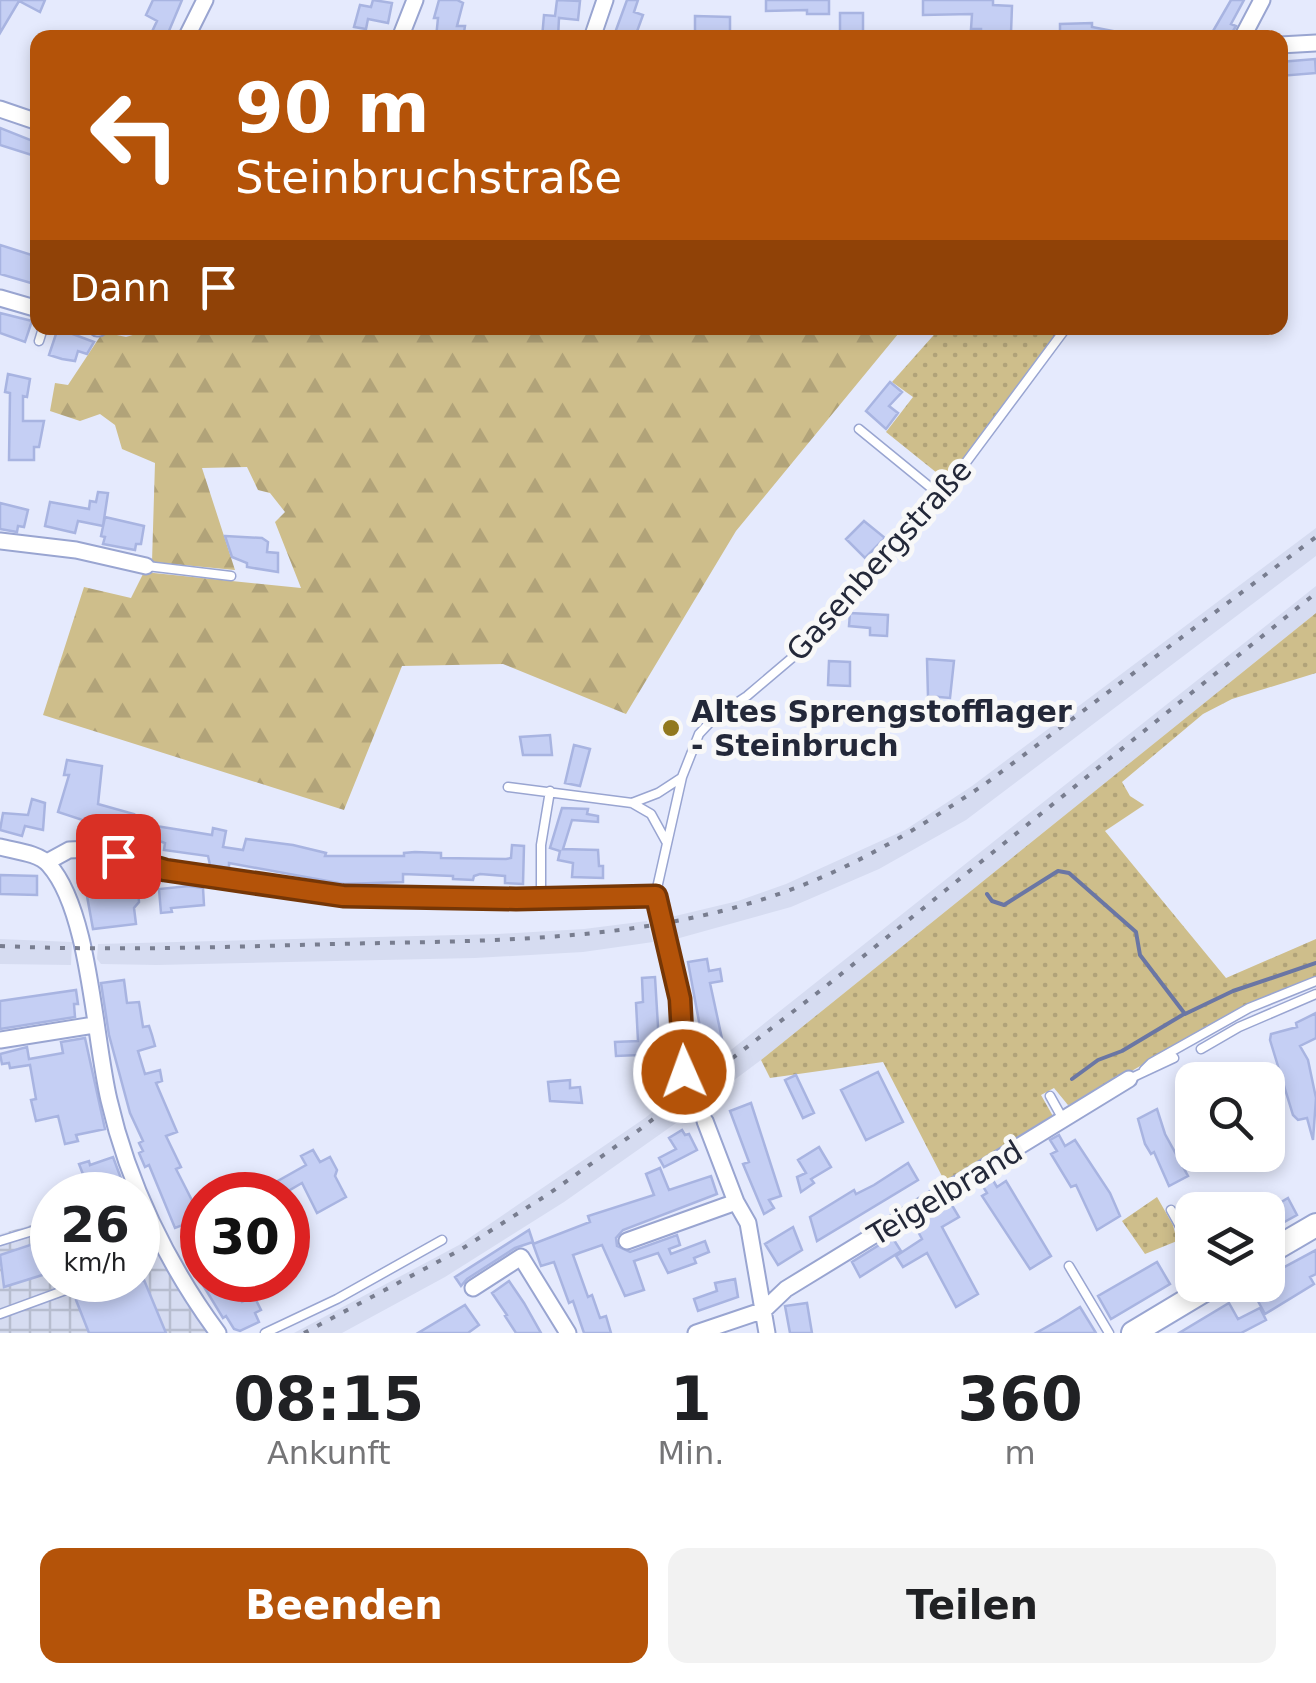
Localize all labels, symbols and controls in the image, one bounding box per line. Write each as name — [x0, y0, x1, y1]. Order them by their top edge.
text: 90 m — [235, 67, 430, 149]
icon: left — [70, 70, 200, 200]
text: Steinbruchstraße — [235, 151, 622, 204]
icon: arrive — [191, 260, 246, 315]
text: Dann — [70, 266, 171, 310]
street label: Gasenbergstraße — [779, 452, 979, 668]
place label: Altes Sprengstofflager - Steinbruch — [691, 694, 1072, 763]
marker: Altes Sprengstofflager - Steinbruch — [660, 717, 682, 739]
pin — [76, 814, 161, 899]
icon: arrive — [91, 829, 146, 884]
position arrow — [632, 1020, 736, 1124]
map controls — [1175, 1062, 1285, 1302]
button: search — [1175, 1062, 1285, 1172]
street label: Teigelbrand — [861, 1133, 1028, 1253]
speed limit sign: 30 — [180, 1172, 310, 1302]
button: layers — [1175, 1192, 1285, 1302]
text: 26 — [60, 1196, 130, 1254]
text: km/h — [63, 1248, 127, 1277]
text: 08:15 — [233, 1364, 424, 1434]
text: 1 — [670, 1364, 712, 1434]
text: 360 — [958, 1364, 1083, 1434]
text: Ankunft — [267, 1434, 390, 1472]
text: Min. — [657, 1434, 724, 1472]
text: m — [1005, 1434, 1036, 1472]
button: Beenden — [40, 1548, 648, 1663]
button: Teilen — [668, 1548, 1276, 1663]

